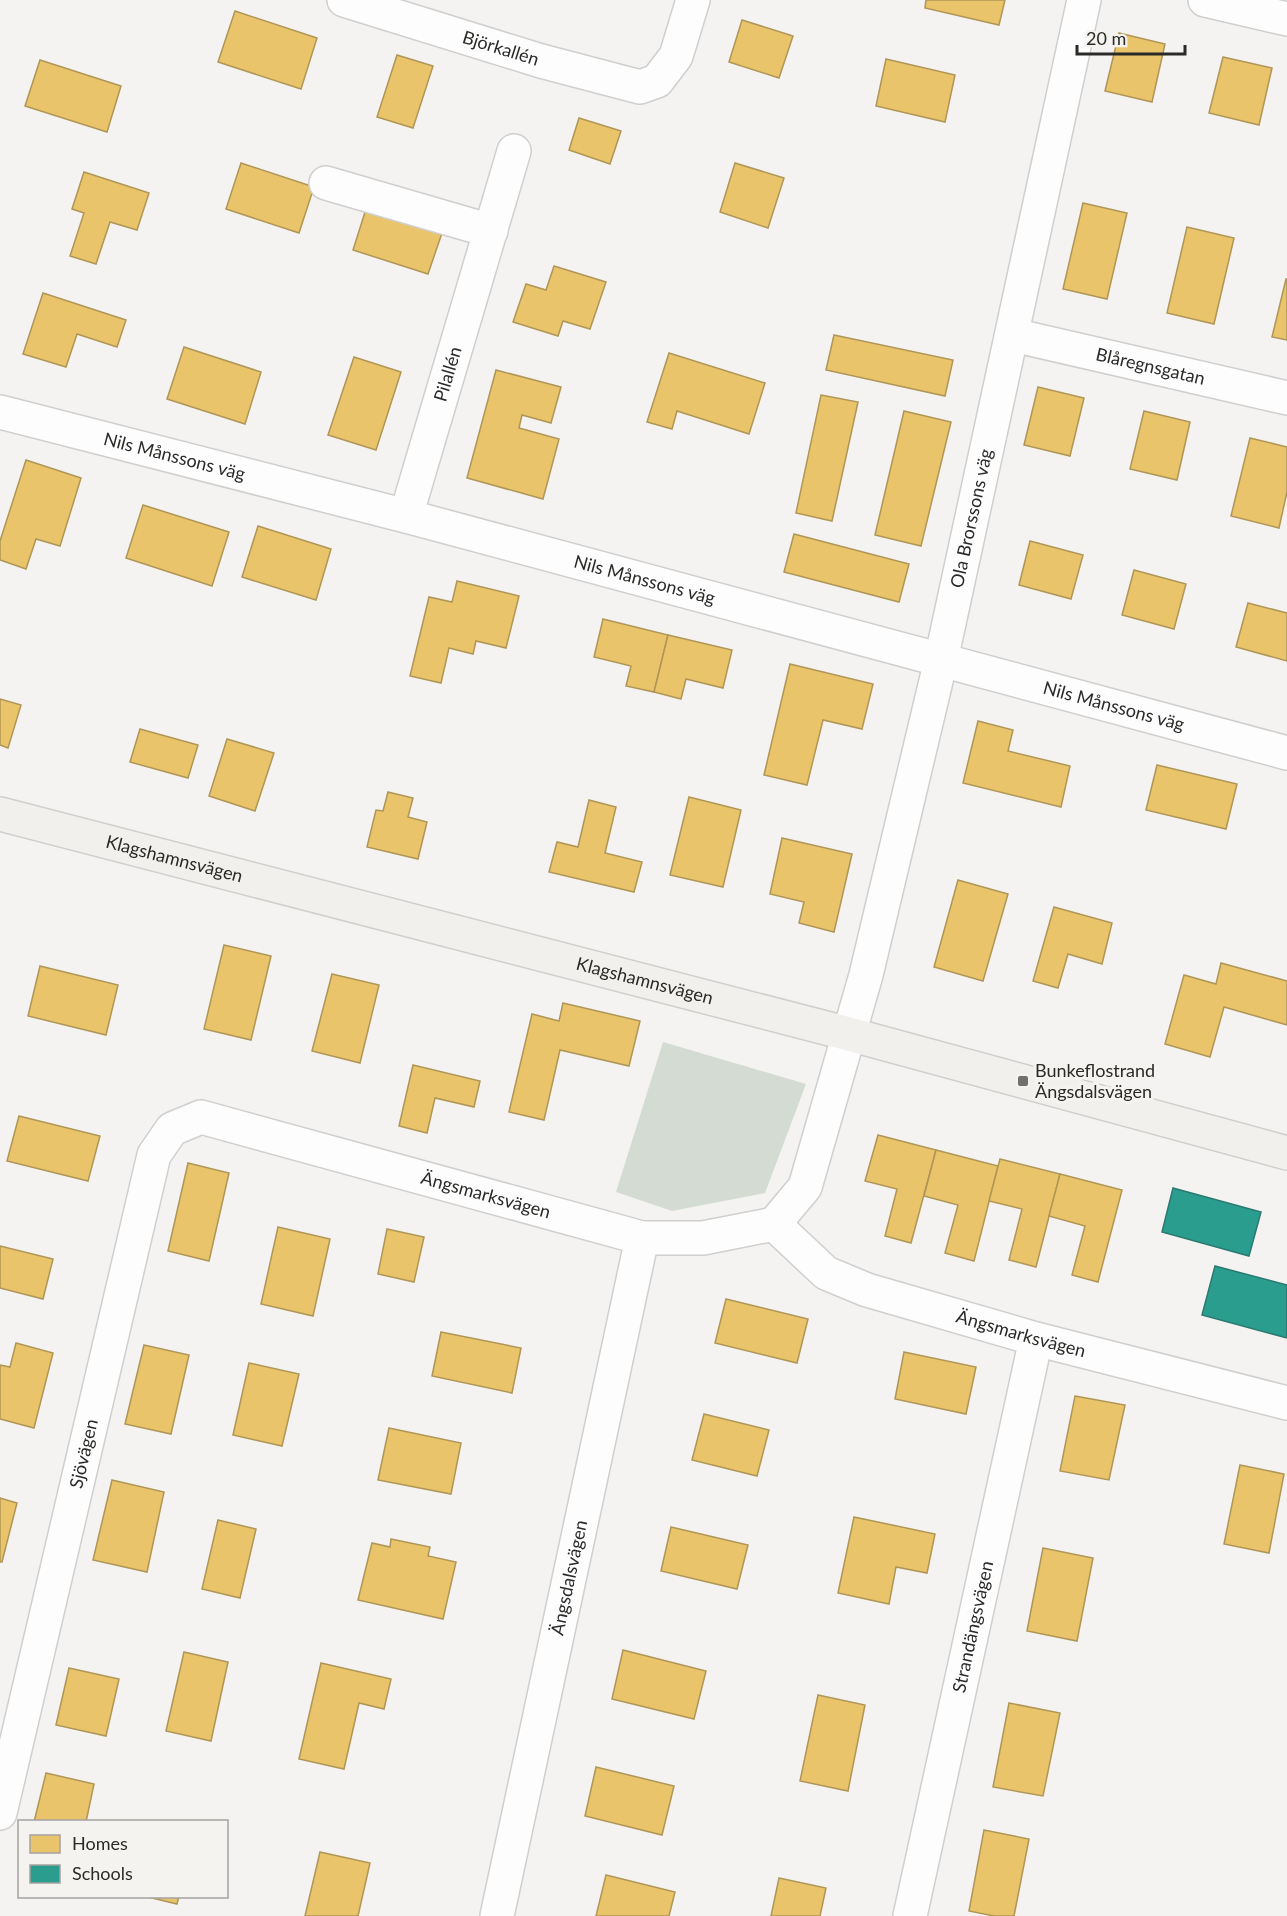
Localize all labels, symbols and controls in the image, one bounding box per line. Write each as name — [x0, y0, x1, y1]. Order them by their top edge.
scale bar — [1077, 18, 1185, 56]
street label: Björkallén — [460, 25, 542, 70]
text: 20 m — [1086, 27, 1126, 49]
street label: Blåregnsgatan — [1094, 342, 1207, 389]
street label: Pilallén — [428, 344, 466, 404]
street label: Nils Månssons väg — [102, 427, 248, 484]
street label: Ola Brorssons väg — [945, 447, 996, 590]
street label: Nils Månssons väg — [572, 550, 718, 609]
street label: Nils Månssons väg — [1041, 676, 1187, 735]
street label: Klagshamnsvägen — [104, 830, 245, 886]
street label: Klagshamnsvägen — [574, 952, 716, 1008]
place label: Bunkeflostrand Ängsdalsvägen — [1035, 1059, 1155, 1102]
marker: Bunkeflostrand Ängsdalsvägen — [1016, 1074, 1030, 1088]
street label: Ängsmarksvägen — [419, 1166, 553, 1222]
street label: Ängsmarksvägen — [954, 1305, 1088, 1361]
street label: Sjövägen — [64, 1416, 102, 1490]
street label: Ängsdalsvägen — [545, 1518, 591, 1637]
street label: Strandängsvägen — [947, 1559, 997, 1695]
legend — [18, 1820, 228, 1898]
text: Homes — [72, 1832, 128, 1854]
text: Schools — [72, 1862, 133, 1884]

